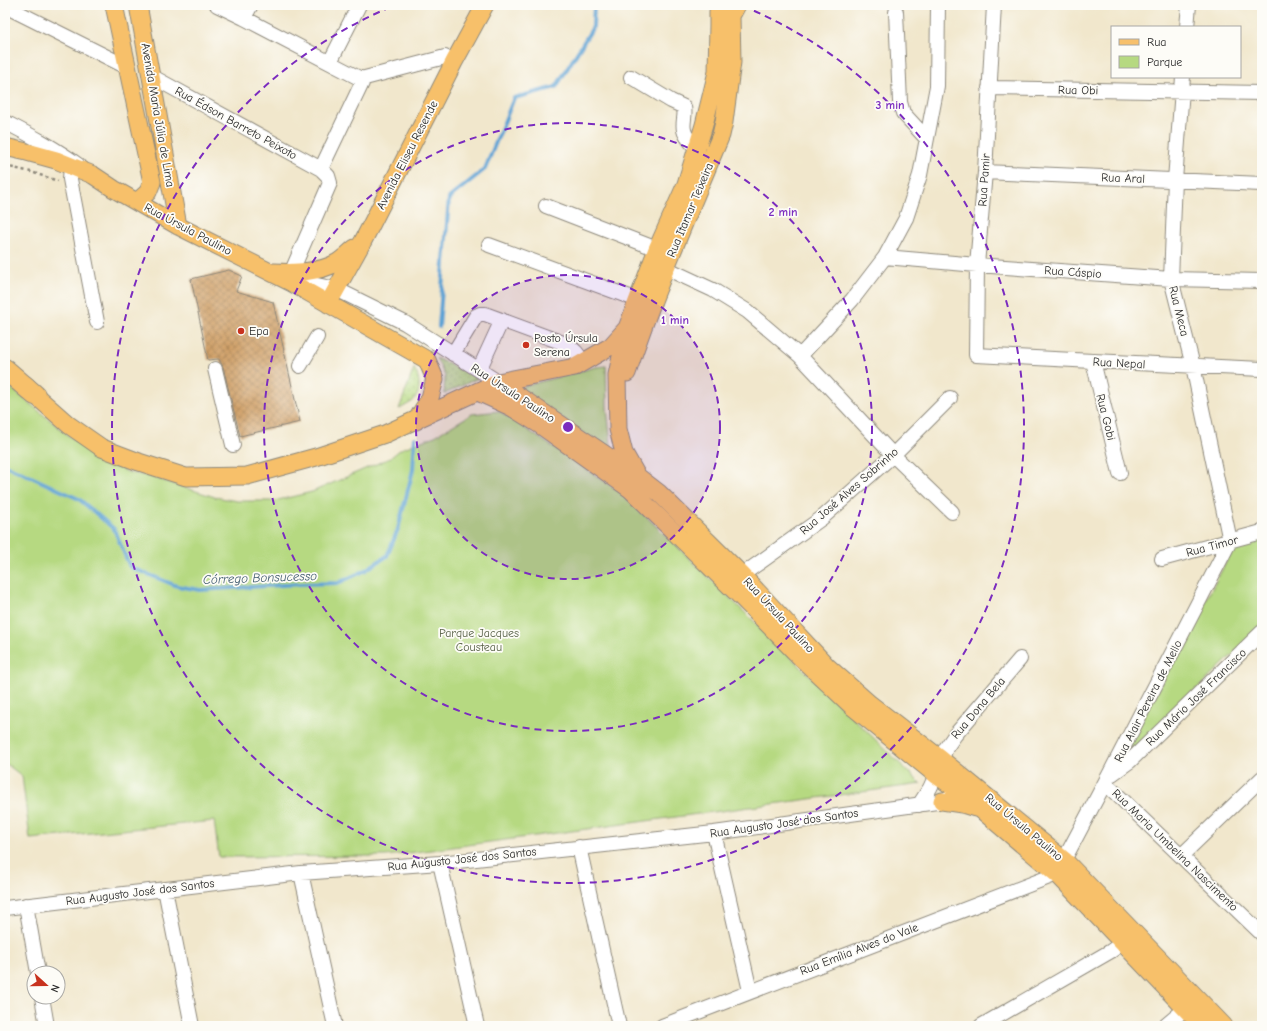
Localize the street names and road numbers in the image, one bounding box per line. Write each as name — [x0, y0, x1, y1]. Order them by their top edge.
street label: Avenida Maria Júlia de Lima — [138, 42, 178, 188]
street label: Rua Obi — [1058, 83, 1098, 97]
street label: Rua Édson Barreto Peixoto — [172, 84, 300, 162]
street label: Avenida Eliseu Resende — [373, 98, 441, 212]
street label: Rua Pamir — [975, 153, 993, 207]
street label: Rua Itamar Teixeira — [664, 161, 716, 259]
street label: Rua Aral — [1101, 170, 1145, 186]
street label: Rua Úrsula Paulino — [142, 200, 234, 258]
street label: Rua Cáspio — [1044, 263, 1102, 281]
street label: Rua Meca — [1166, 284, 1192, 338]
street label: Rua Nepal — [1092, 355, 1146, 371]
street label: Rua Úrsula Paulino — [468, 361, 558, 425]
street label: Rua Gobi — [1093, 392, 1119, 442]
street label: Rua José Alves Sobrinho — [797, 444, 901, 538]
street label: Rua Timor — [1184, 532, 1240, 560]
street label: Rua Úrsula Paulino — [741, 575, 817, 655]
street label: Rua Alair Pereira de Mello — [1111, 638, 1185, 764]
street label: Rua Mário José Francisco — [1143, 645, 1249, 749]
street label: Rua Dona Bela — [948, 674, 1008, 742]
street label: Rua Maria Umbelina Nascimento — [1109, 786, 1241, 914]
street label: Rua Úrsula Paulino — [982, 790, 1066, 864]
street label: Rua Augusto José dos Santos — [709, 806, 859, 840]
street label: Rua Augusto José dos Santos — [387, 844, 537, 874]
street label: Rua Augusto José dos Santos — [65, 876, 215, 908]
street label: Rua Emília Alves do Vale — [798, 920, 920, 978]

